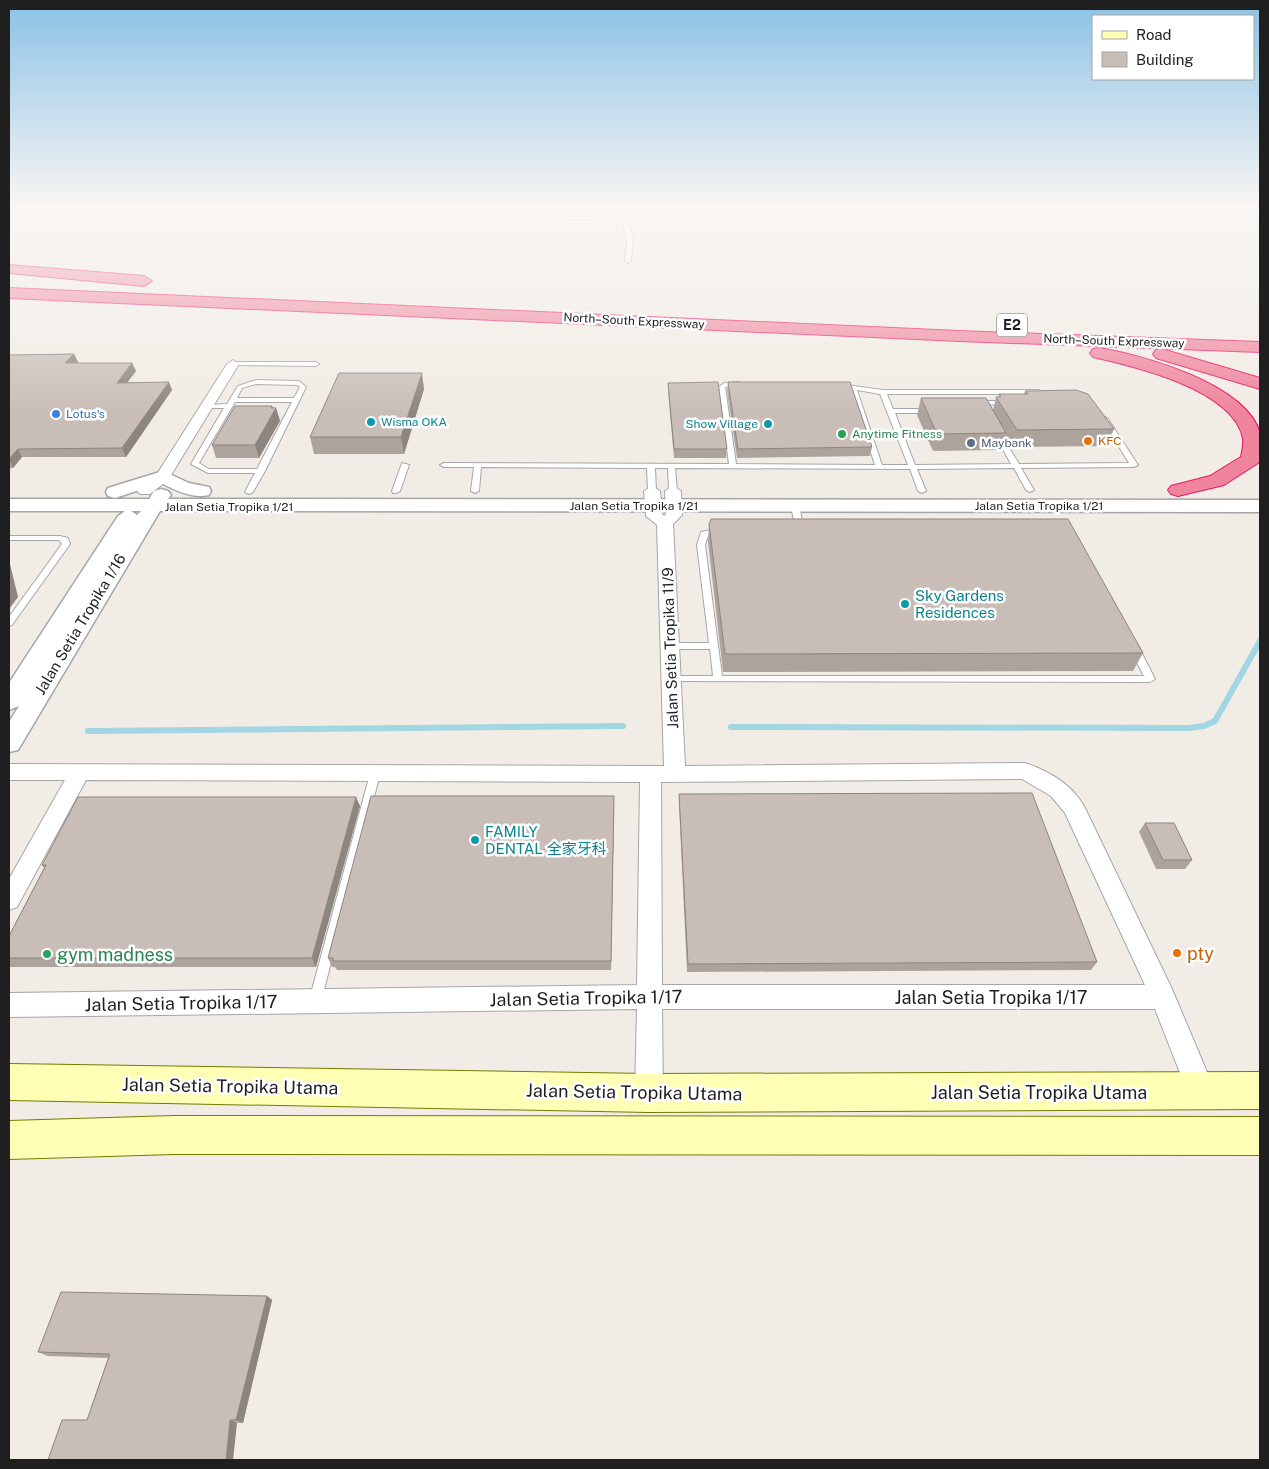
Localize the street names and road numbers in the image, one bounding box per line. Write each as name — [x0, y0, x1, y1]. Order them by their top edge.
street label: North–South Expressway — [563, 310, 705, 332]
road number: E2 — [997, 314, 1027, 336]
street label: North–South Expressway — [1043, 332, 1185, 350]
street label: Jalan Setia Tropika 1/21 — [570, 499, 698, 513]
street label: Jalan Setia Tropika 1/21 — [975, 499, 1103, 513]
street label: Jalan Setia Tropika 1/21 — [165, 500, 293, 514]
street label: Jalan Setia Tropika 1/16 — [31, 551, 129, 697]
street label: Jalan Setia Tropika 11/9 — [659, 567, 681, 729]
street label: Jalan Setia Tropika 1/17 — [489, 986, 683, 1010]
street label: Jalan Setia Tropika 1/17 — [894, 987, 1088, 1008]
street label: Jalan Setia Tropika 1/17 — [84, 991, 278, 1015]
street label: Jalan Setia Tropika Utama — [122, 1074, 338, 1098]
street label: Jalan Setia Tropika Utama — [526, 1080, 742, 1104]
street label: Jalan Setia Tropika Utama — [931, 1082, 1147, 1103]

